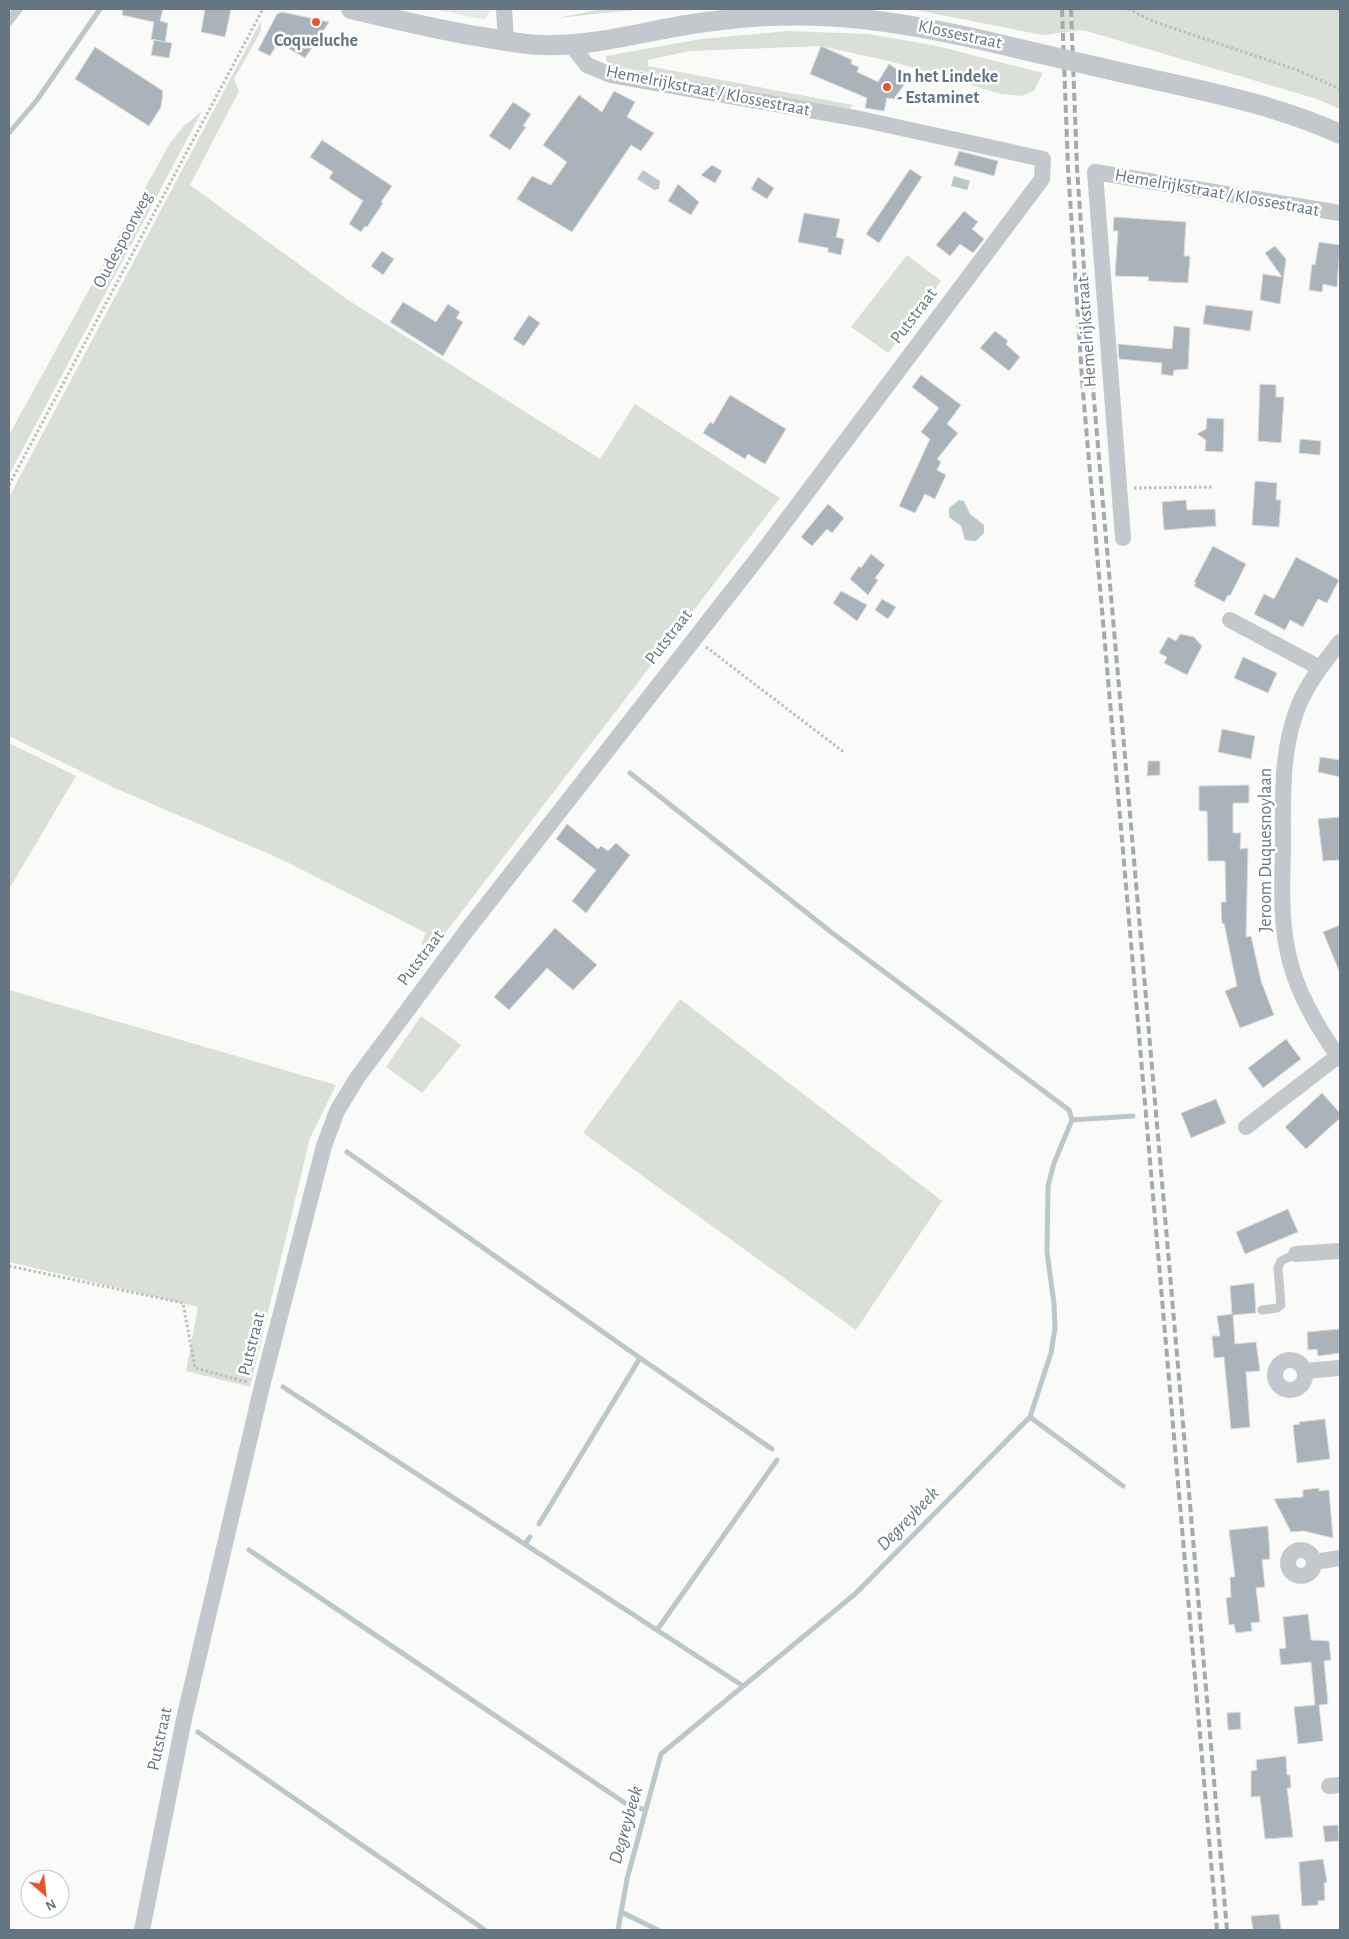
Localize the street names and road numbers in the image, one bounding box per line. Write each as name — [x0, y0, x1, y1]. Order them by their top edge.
street label: Klossestraat — [916, 17, 1004, 53]
street label: Hemelrijkstraat / Klossestraat — [605, 62, 812, 120]
street label: Hemelrijkstraat / Klossestraat — [1113, 166, 1321, 220]
street label: Oudespoorweg — [90, 189, 156, 291]
street label: Hemelrijkstraat — [1074, 276, 1100, 388]
street label: Putstraat — [887, 285, 941, 347]
street label: Putstraat — [642, 606, 696, 668]
street label: Jeroom Duquesnoylaan — [1257, 768, 1275, 932]
street label: Putstraat — [394, 927, 448, 989]
street label: Putstraat — [235, 1310, 269, 1377]
street label: Putstraat — [144, 1705, 176, 1772]

